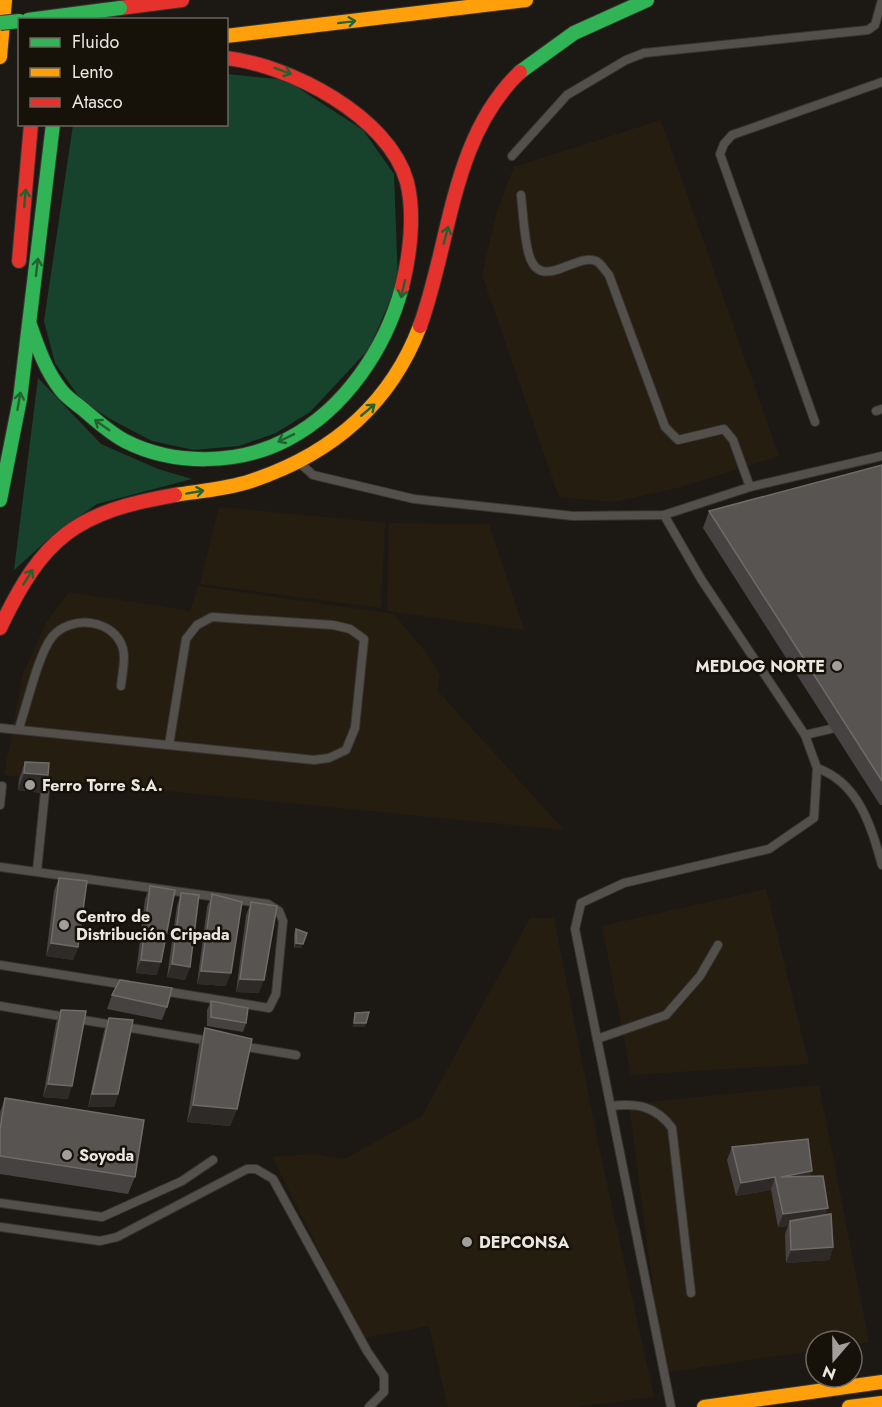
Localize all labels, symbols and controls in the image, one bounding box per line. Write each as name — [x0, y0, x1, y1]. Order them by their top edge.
one-way arrow — [337, 16, 357, 27]
legend — [18, 18, 228, 126]
text: Fluido — [72, 29, 120, 55]
text: Lento — [72, 59, 113, 85]
one-way arrow — [273, 66, 292, 77]
text: Atasco — [72, 89, 123, 115]
one-way arrow — [20, 188, 31, 208]
one-way arrow — [440, 225, 452, 244]
one-way arrow — [31, 257, 42, 277]
one-way arrow — [396, 279, 408, 298]
one-way arrow — [14, 392, 25, 412]
one-way arrow — [360, 403, 375, 417]
one-way arrow — [95, 419, 111, 431]
one-way arrow — [278, 432, 295, 444]
one-way arrow — [185, 487, 205, 498]
one-way arrow — [23, 569, 35, 586]
place label: MEDLOG NORTE — [696, 655, 825, 678]
marker: MEDLOG NORTE — [830, 659, 844, 673]
place label: Ferro Torre S.A. — [42, 774, 163, 797]
marker: Ferro Torre S.A. — [23, 778, 37, 792]
place label: Centro de Distribución Cripada — [76, 905, 230, 946]
marker: Centro de Distribución Cripada — [57, 918, 71, 932]
place label: Soyoda — [79, 1144, 134, 1167]
marker: Soyoda — [60, 1148, 74, 1162]
place label: DEPCONSA — [479, 1231, 569, 1254]
marker: DEPCONSA — [460, 1235, 474, 1249]
north arrow — [804, 1329, 864, 1389]
text: N — [819, 1360, 839, 1386]

